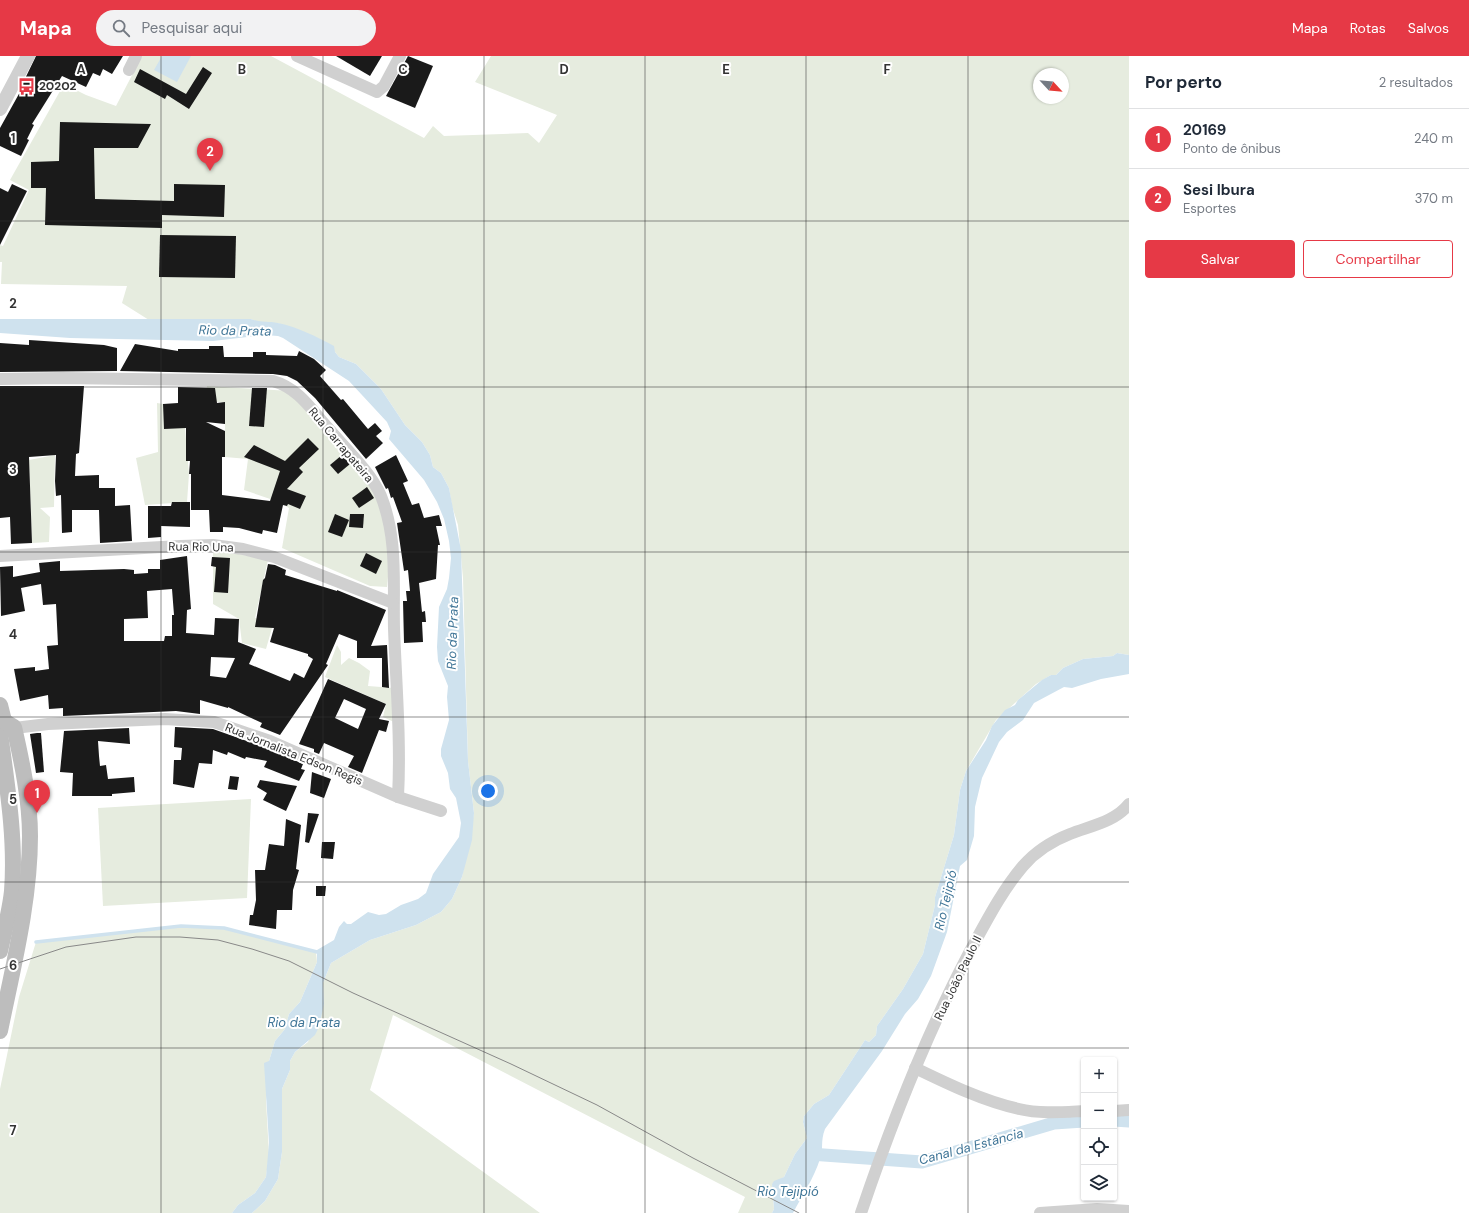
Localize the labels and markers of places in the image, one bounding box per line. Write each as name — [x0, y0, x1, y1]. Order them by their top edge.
bus stop icon: 20202 — [16, 76, 36, 96]
place label: 20202 — [39, 78, 77, 94]
pin: 2 — [197, 138, 223, 171]
pin: 1 — [24, 780, 50, 813]

